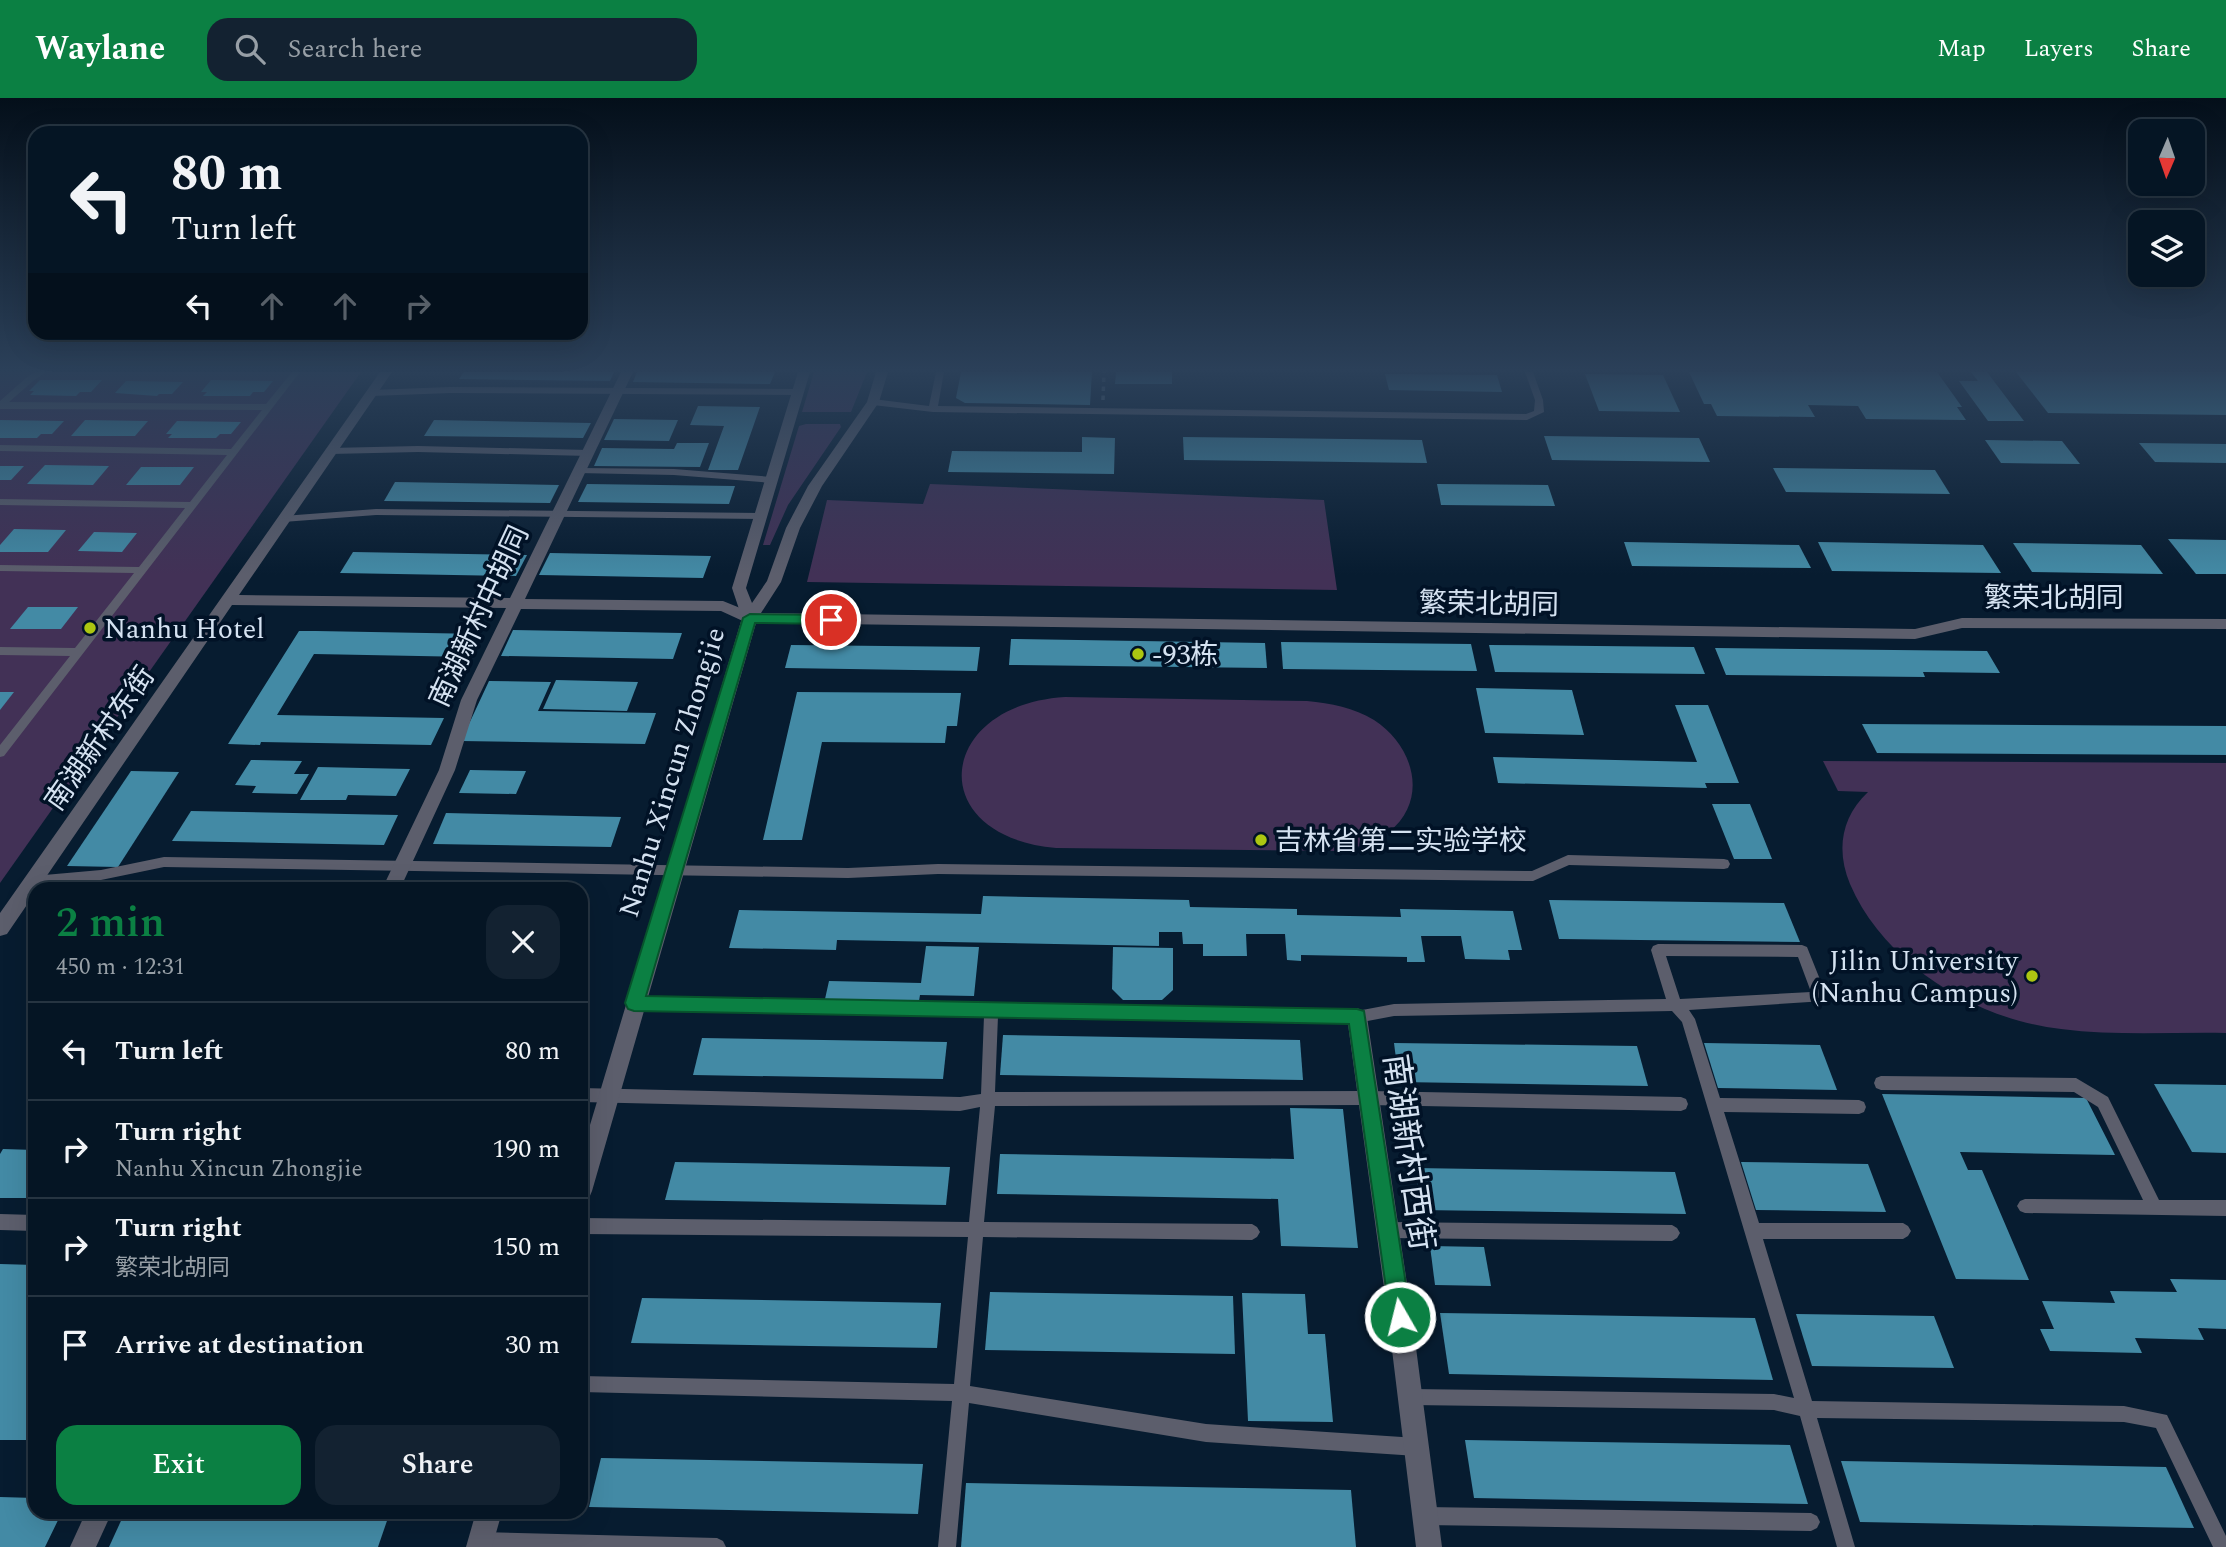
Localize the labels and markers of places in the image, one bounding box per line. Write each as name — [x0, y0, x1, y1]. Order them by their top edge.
pin — [801, 590, 861, 650]
place label: Nanhu Hotel — [104, 608, 265, 651]
marker: Nanhu Hotel — [82, 620, 98, 636]
place label: -93栋 — [1152, 634, 1219, 677]
marker: -93栋 — [1130, 646, 1146, 662]
place label: 吉林省第二实验学校 — [1275, 820, 1527, 863]
marker: 吉林省第二实验学校 — [1253, 832, 1269, 848]
place label: Jilin University (Nanhu Campus) — [1811, 940, 2020, 1015]
marker: Jilin University (Nanhu Campus) — [2024, 968, 2040, 984]

